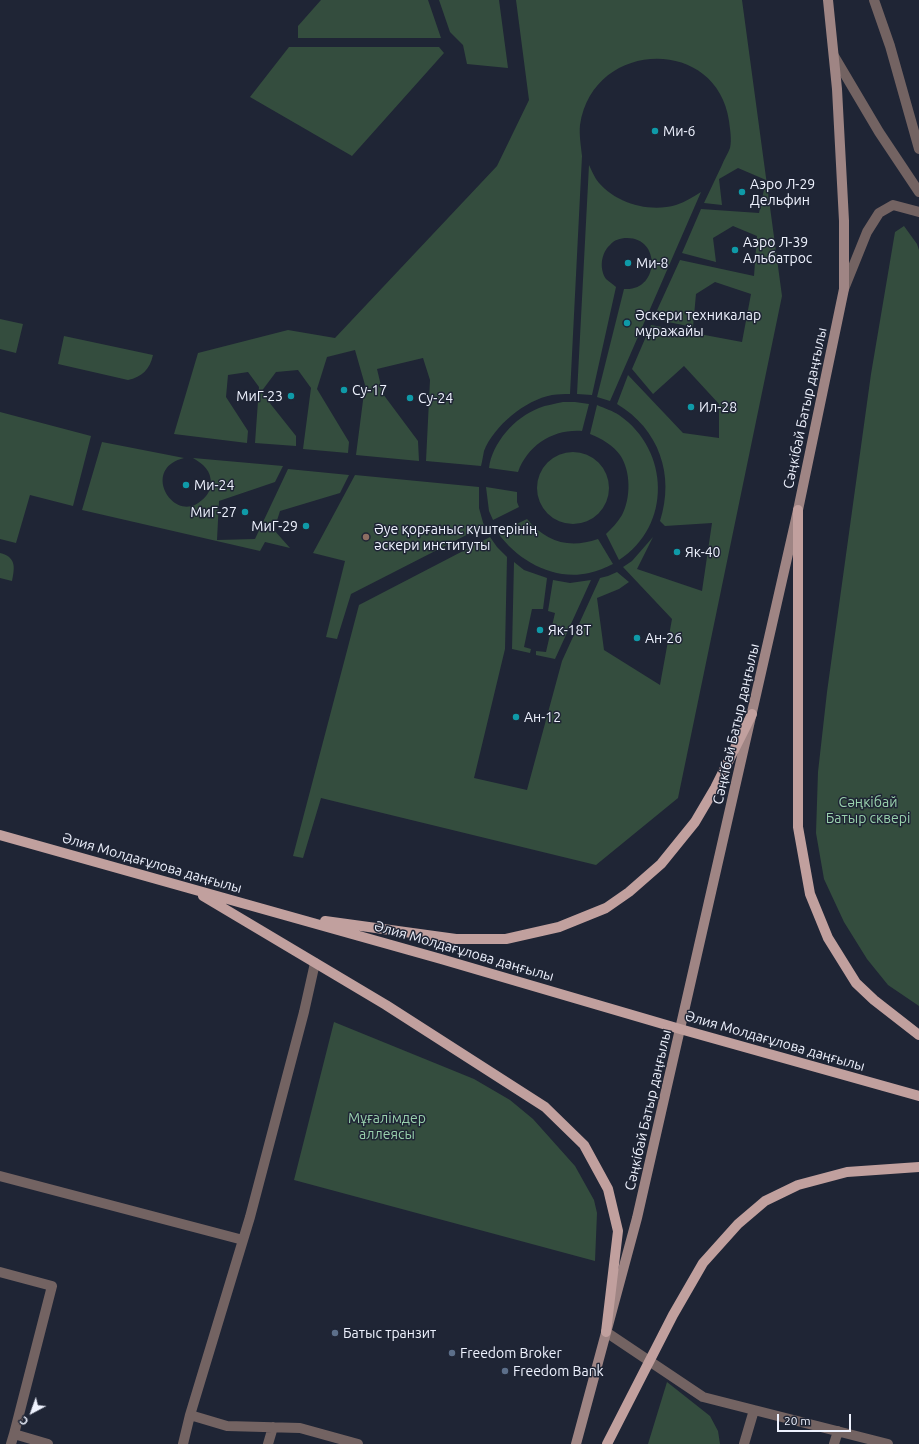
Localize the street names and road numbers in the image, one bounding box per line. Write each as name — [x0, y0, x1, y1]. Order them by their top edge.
street label: Сәңкібай Батыр даңғылы — [780, 326, 830, 490]
street label: Сәңкібай Батыр даңғылы — [709, 642, 763, 806]
street label: Әлия Молдағұлова даңғылы — [60, 829, 244, 897]
street label: Әлия Молдағұлова даңғылы — [372, 917, 556, 985]
street label: Әлия Молдағұлова даңғылы — [683, 1007, 867, 1075]
street label: Сәңкібай Батыр даңғылы — [621, 1028, 675, 1192]

